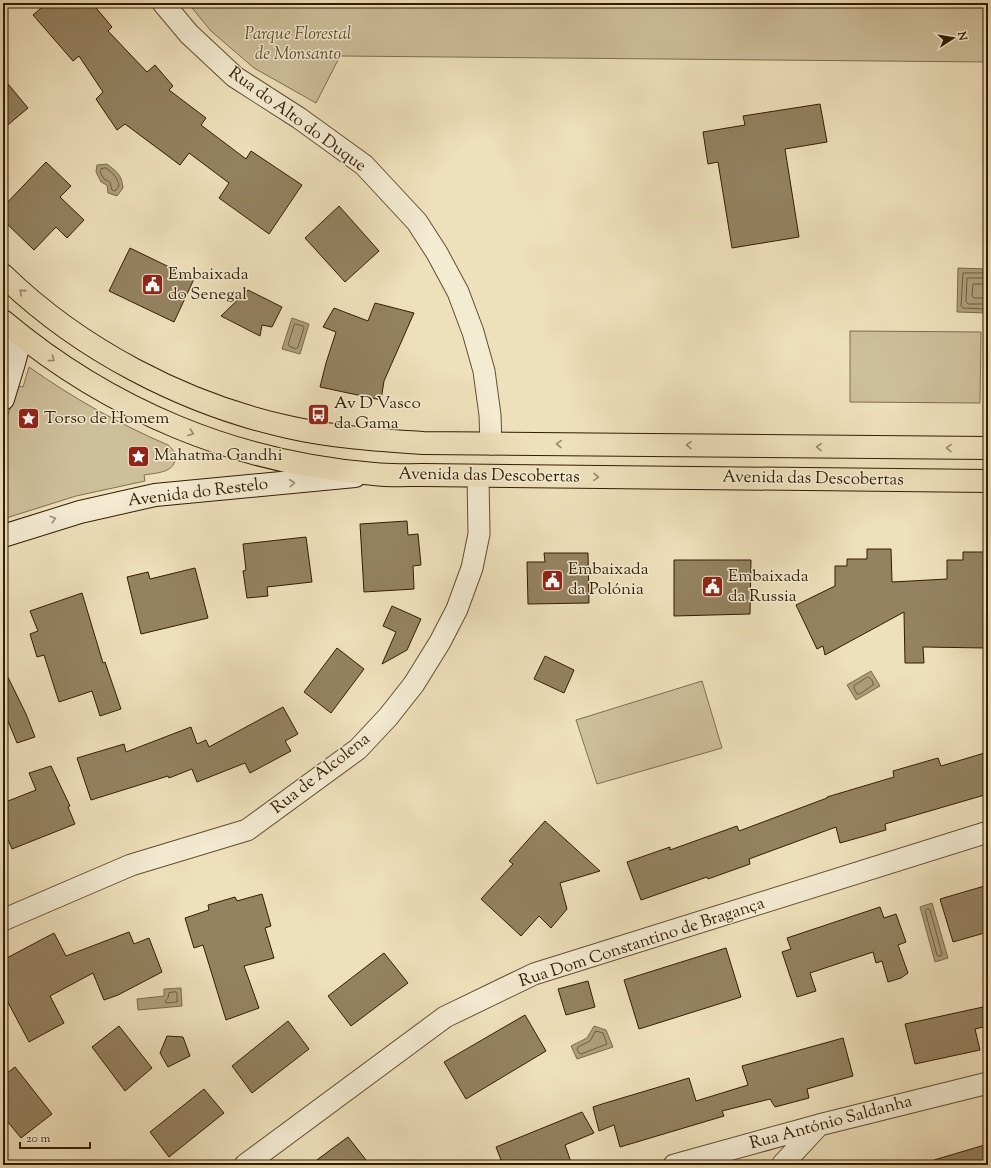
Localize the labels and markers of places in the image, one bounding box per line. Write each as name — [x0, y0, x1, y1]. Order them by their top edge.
place label: Embaixada do Senegal — [168, 263, 249, 307]
public building icon: Embaixada do Senegal — [139, 272, 165, 298]
place label: Av D Vasco da Gama — [334, 392, 421, 436]
bus stop icon: Av D Vasco da Gama — [306, 401, 332, 427]
place icon: Torso de Homem — [15, 406, 41, 432]
place label: Torso de Homem — [44, 407, 169, 431]
place icon: Mahatma Gandhi — [125, 443, 151, 469]
place label: Mahatma Gandhi — [154, 444, 283, 468]
place label: Embaixada da Polónia — [568, 558, 649, 602]
place label: Embaixada da Russia — [728, 565, 809, 609]
public building icon: Embaixada da Polónia — [540, 567, 566, 593]
public building icon: Embaixada da Russia — [699, 574, 725, 600]

